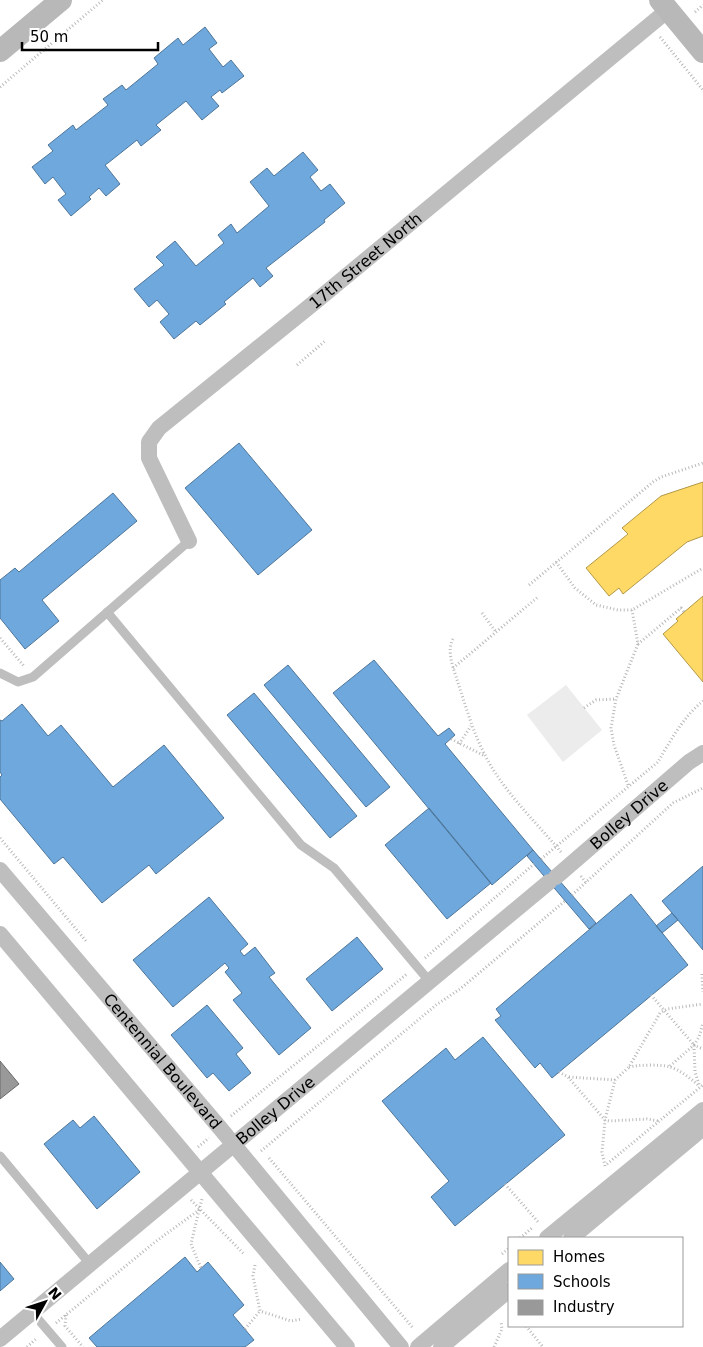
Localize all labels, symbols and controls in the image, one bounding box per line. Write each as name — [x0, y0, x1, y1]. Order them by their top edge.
scale bar — [22, 20, 159, 52]
text: 50 m — [30, 28, 68, 46]
street label: 17th Street North — [305, 209, 426, 313]
street label: Bolley Drive — [586, 776, 672, 853]
street label: Centennial Boulevard — [99, 990, 226, 1133]
street label: Bolley Drive — [232, 1072, 319, 1149]
legend — [508, 1237, 683, 1327]
text: Homes — [553, 1248, 605, 1266]
text: Schools — [553, 1273, 611, 1291]
north arrow — [20, 1277, 70, 1327]
text: N — [45, 1284, 65, 1303]
text: Industry — [553, 1298, 615, 1316]

